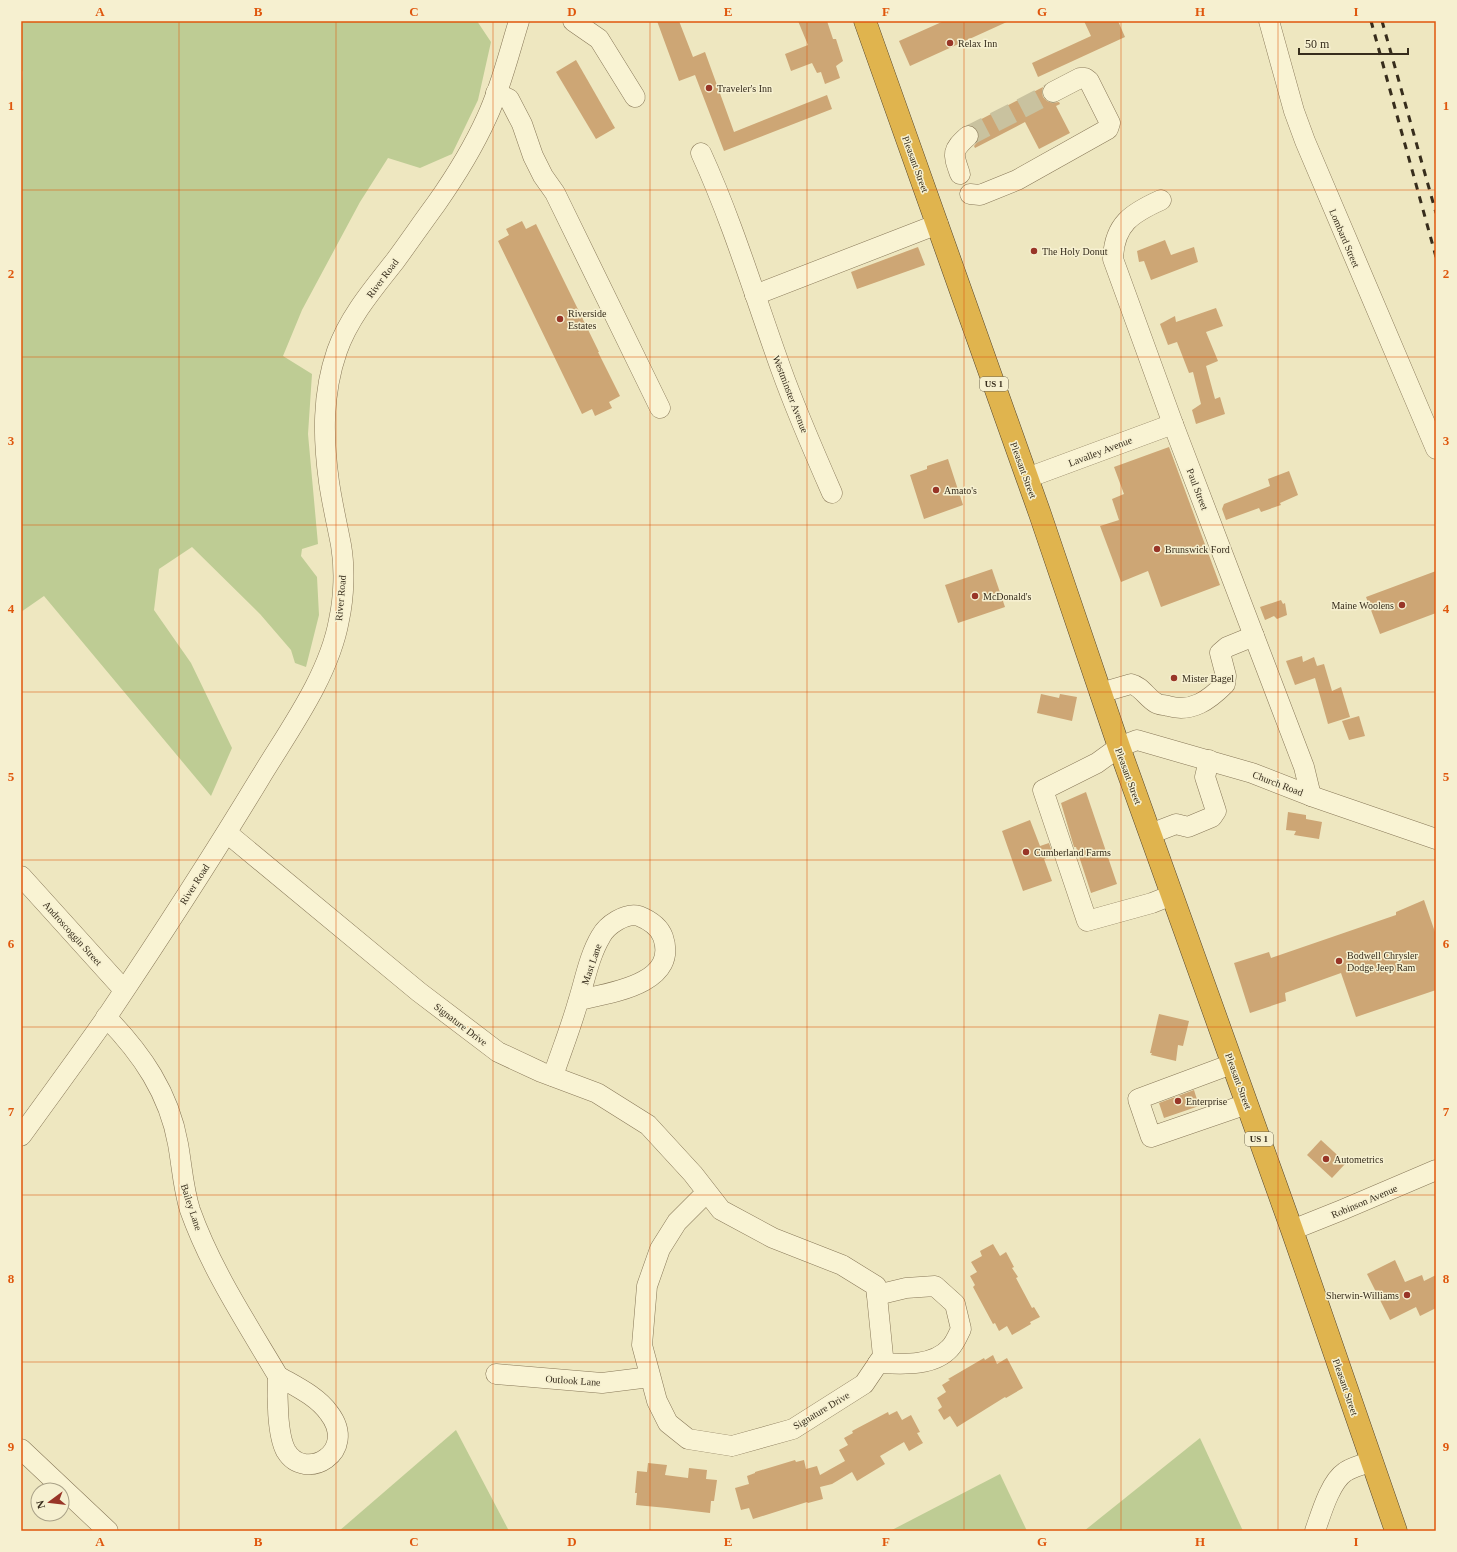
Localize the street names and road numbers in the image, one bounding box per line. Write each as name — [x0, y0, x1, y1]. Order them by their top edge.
street label: Pleasant Street — [900, 134, 931, 194]
street label: Lombard Street — [1327, 207, 1362, 269]
street label: River Road — [364, 257, 401, 300]
street label: Westminster Avenue — [771, 354, 811, 435]
road number: US 1 — [980, 377, 1008, 391]
street label: Lavalley Avenue — [1067, 434, 1134, 469]
street label: Pleasant Street — [1008, 440, 1039, 500]
street label: Paul Street — [1185, 467, 1211, 512]
street label: River Road — [333, 575, 348, 621]
street label: Pleasant Street — [1113, 746, 1144, 806]
street label: Church Road — [1251, 769, 1305, 798]
street label: River Road — [177, 862, 212, 906]
street label: Androscoggin Street — [41, 899, 104, 968]
street label: Mast Lane — [579, 942, 604, 986]
street label: Signature Drive — [432, 1001, 490, 1048]
street label: Pleasant Street — [1223, 1051, 1254, 1111]
road number: US 1 — [1245, 1132, 1273, 1146]
street label: Bailey Lane — [179, 1182, 204, 1232]
street label: Robinson Avenue — [1330, 1182, 1399, 1220]
street label: Pleasant Street — [1331, 1357, 1360, 1417]
street label: Outlook Lane — [545, 1373, 601, 1388]
street label: Signature Drive — [791, 1389, 852, 1432]

